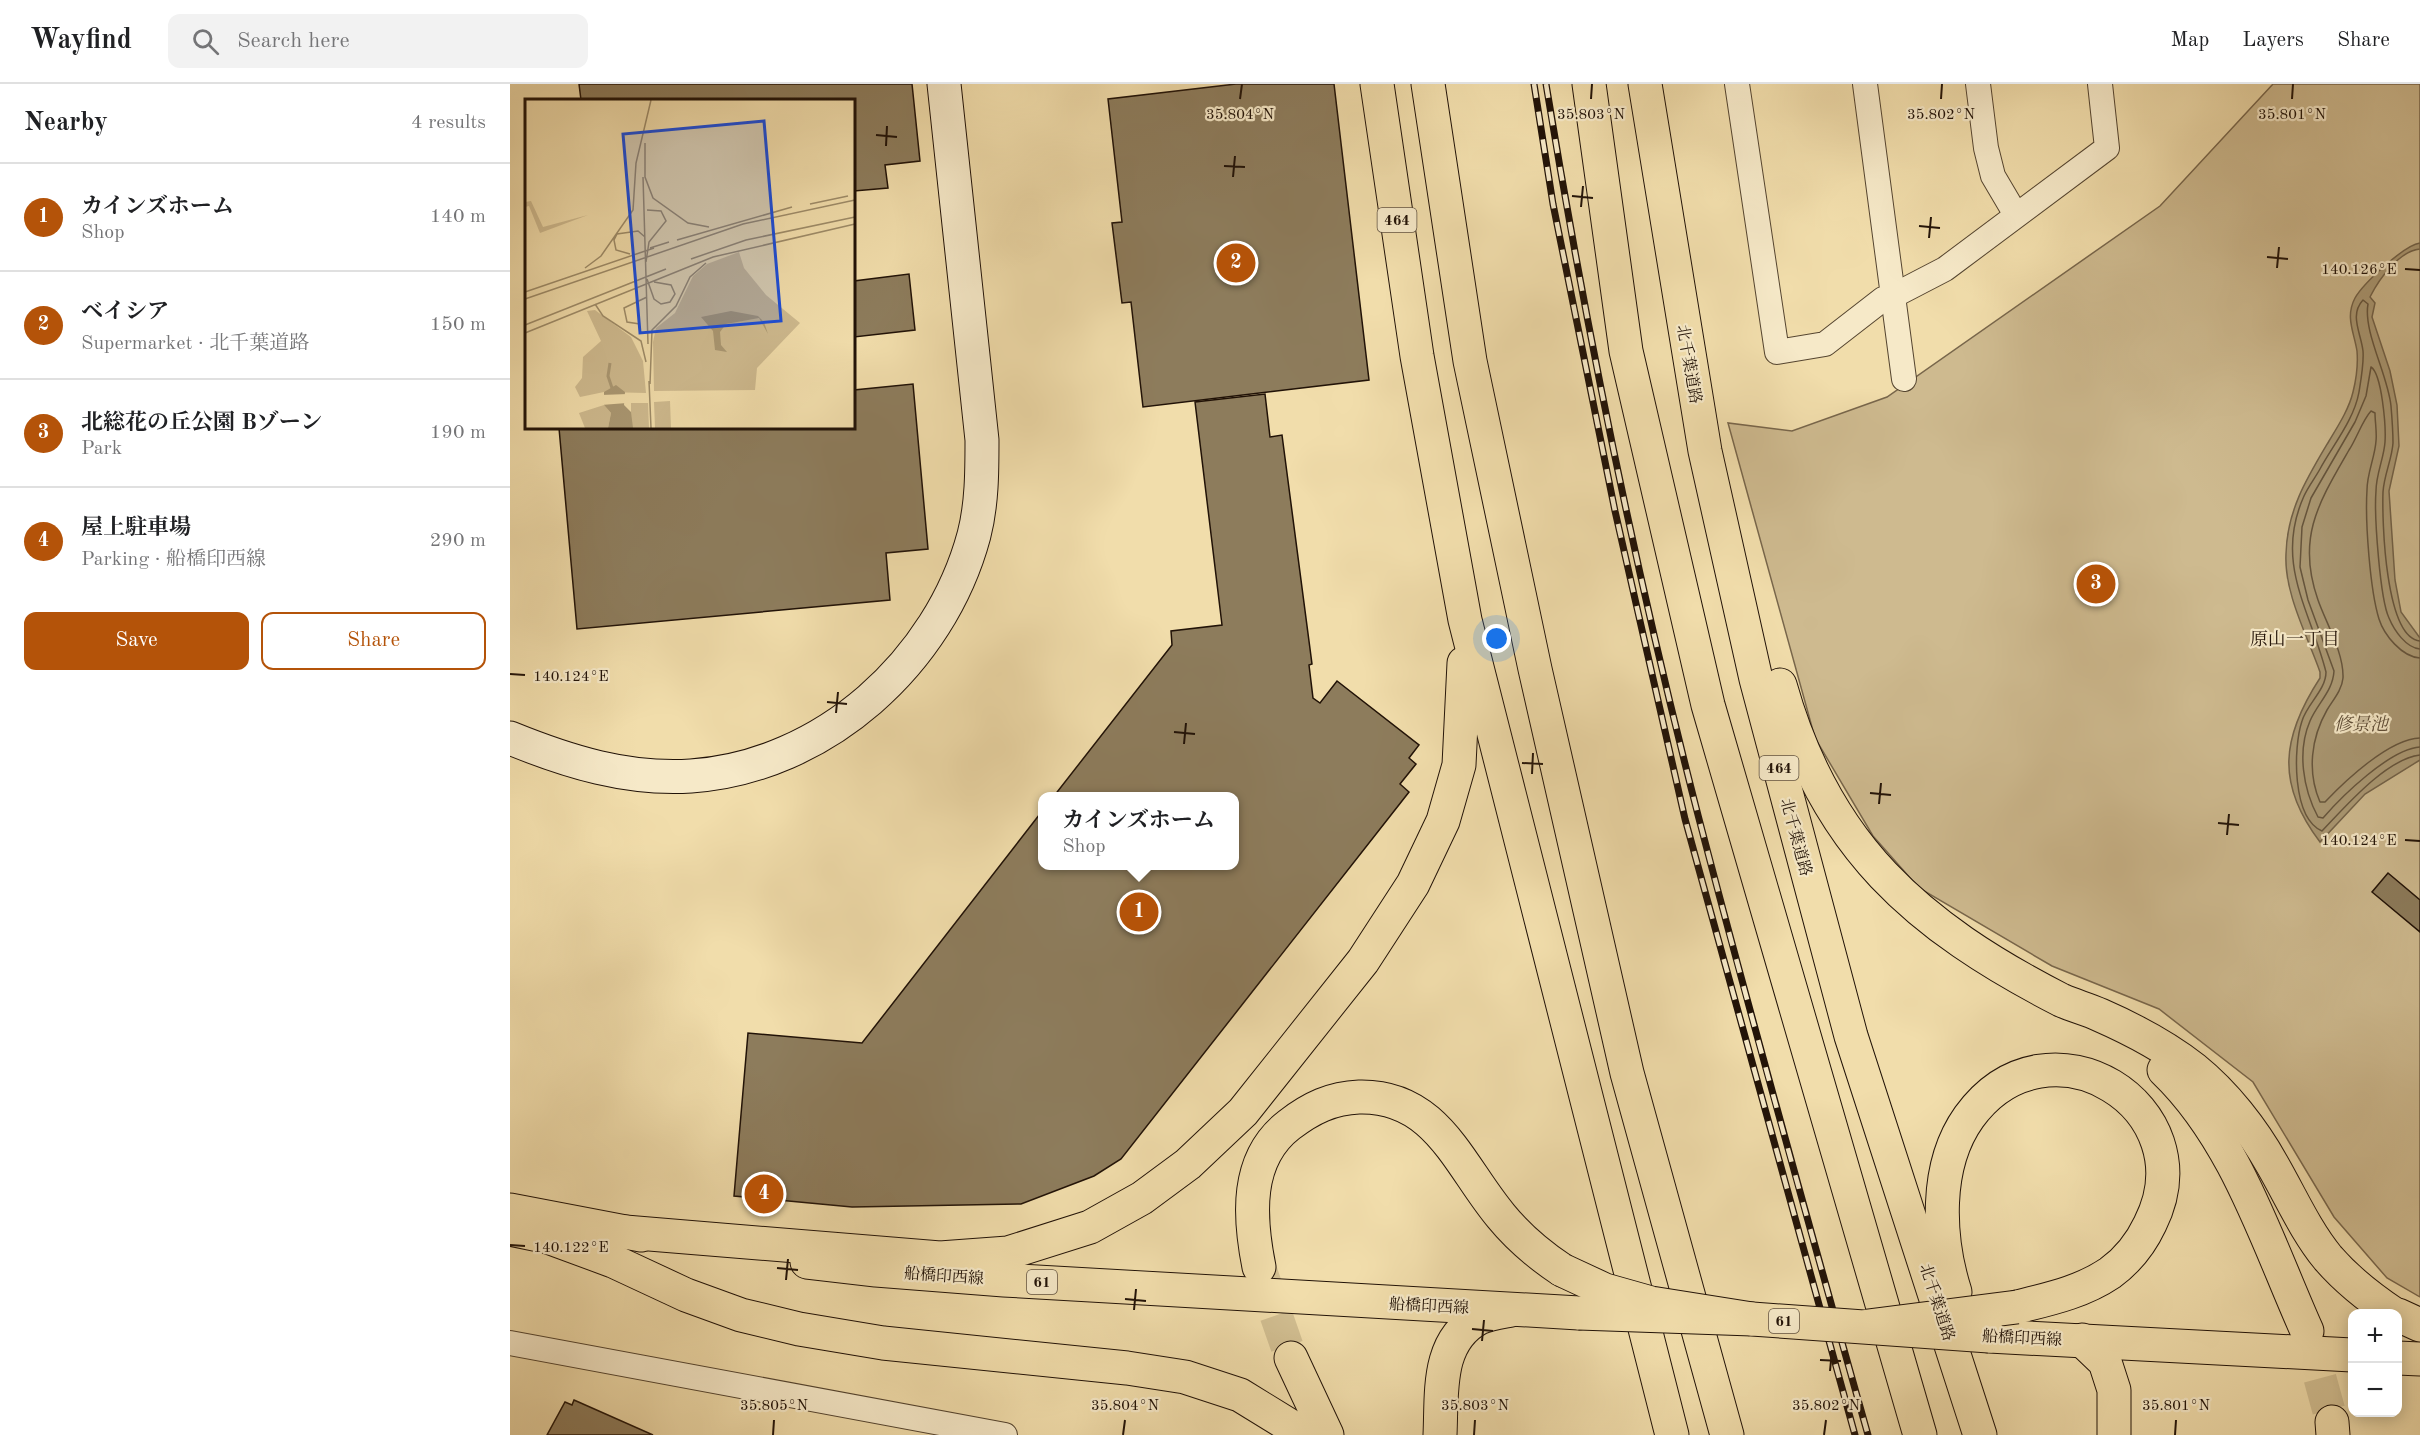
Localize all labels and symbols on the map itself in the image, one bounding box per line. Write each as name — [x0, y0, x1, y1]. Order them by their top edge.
inset map — [525, 99, 855, 429]
text: 35.804°N — [1206, 108, 1274, 123]
text: 35.803°N — [1557, 108, 1625, 123]
text: 35.802°N — [1907, 108, 1975, 123]
text: 35.801°N — [2258, 108, 2326, 123]
road number: 464 — [1378, 208, 1416, 232]
pin: 2 — [1216, 240, 1256, 285]
text: 140.126°E — [2321, 263, 2397, 278]
street label: 北千葉道路 — [1673, 323, 1705, 405]
pin: 3 — [2076, 562, 2116, 606]
your location — [1482, 624, 1511, 653]
district label: 原山一丁目 — [2250, 630, 2340, 649]
text: 140.124°E — [533, 670, 609, 685]
water label: 修景池 — [2334, 714, 2390, 734]
road number: 464 — [1760, 756, 1798, 780]
street label: 北千葉道路 — [1777, 796, 1815, 878]
text: 140.124°E — [2321, 834, 2397, 849]
pin: 1 — [1120, 890, 1158, 934]
pin: 4 — [744, 1172, 784, 1216]
text: 140.122°E — [533, 1241, 609, 1256]
street label: 北千葉道路 — [1916, 1261, 1958, 1343]
street label: 船橋印西線 — [903, 1264, 984, 1288]
road number: 61 — [1027, 1270, 1057, 1294]
street label: 船橋印西線 — [1389, 1295, 1469, 1317]
road number: 61 — [1769, 1309, 1799, 1333]
street label: 船橋印西線 — [1982, 1327, 2062, 1349]
text: 35.805°N — [740, 1399, 808, 1414]
text: 35.804°N — [1091, 1399, 1159, 1414]
text: 35.803°N — [1441, 1399, 1509, 1414]
text: 35.802°N — [1792, 1399, 1860, 1414]
text: 35.801°N — [2142, 1399, 2210, 1414]

